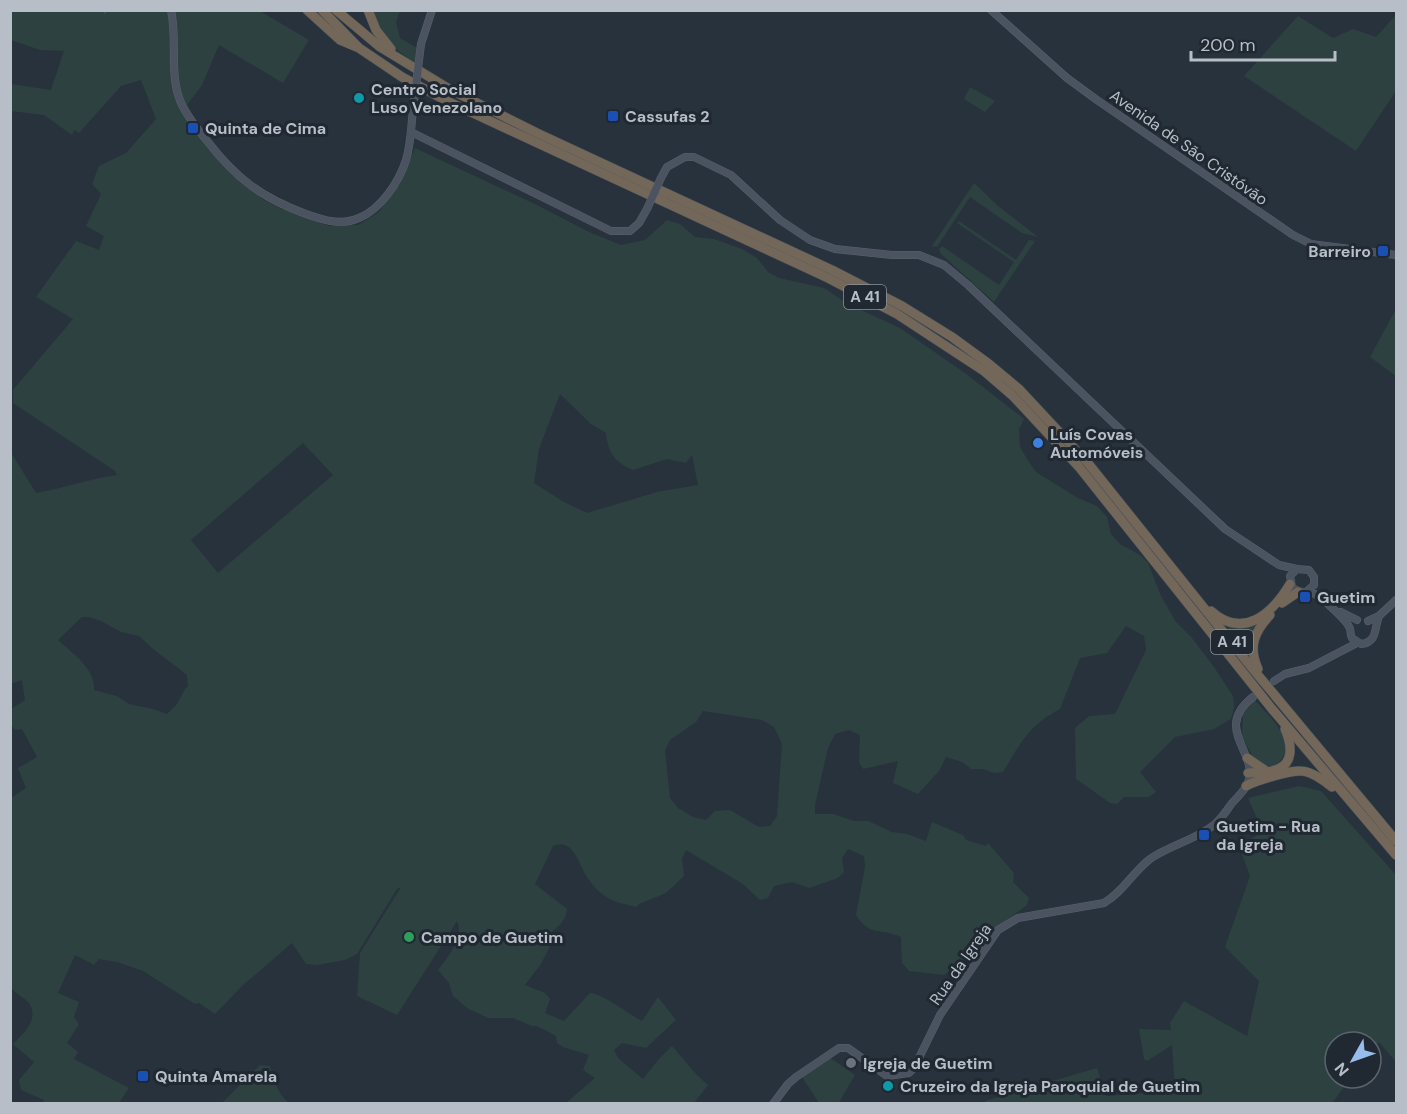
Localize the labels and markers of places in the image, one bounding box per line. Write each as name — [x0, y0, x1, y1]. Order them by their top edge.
place label: Centro Social Luso Venezolano — [371, 79, 502, 118]
marker: Centro Social Luso Venezolano — [352, 91, 366, 105]
place label: Cassufas 2 — [625, 106, 710, 127]
marker: Cassufas 2 — [606, 109, 620, 123]
place label: Quinta de Cima — [205, 118, 326, 139]
marker: Quinta de Cima — [186, 121, 200, 135]
place label: Barreiro — [1308, 241, 1371, 262]
marker: Barreiro — [1376, 244, 1390, 258]
place label: Luís Covas Automóveis — [1050, 424, 1143, 463]
marker: Luís Covas Automóveis — [1031, 436, 1045, 450]
place label: Guetim — [1317, 587, 1375, 608]
marker: Guetim — [1298, 590, 1312, 604]
place label: Guetim - Rua da Igreja — [1216, 816, 1320, 855]
marker: Guetim - Rua da Igreja — [1197, 828, 1211, 842]
place label: Campo de Guetim — [421, 927, 563, 948]
marker: Campo de Guetim — [402, 930, 416, 944]
place label: Igreja de Guetim — [863, 1053, 993, 1074]
marker: Igreja de Guetim — [844, 1056, 858, 1070]
place label: Quinta Amarela — [155, 1066, 277, 1087]
marker: Quinta Amarela — [136, 1069, 150, 1083]
place label: Cruzeiro da Igreja Paroquial de Guetim — [900, 1076, 1200, 1097]
marker: Cruzeiro da Igreja Paroquial de Guetim — [881, 1079, 895, 1093]

